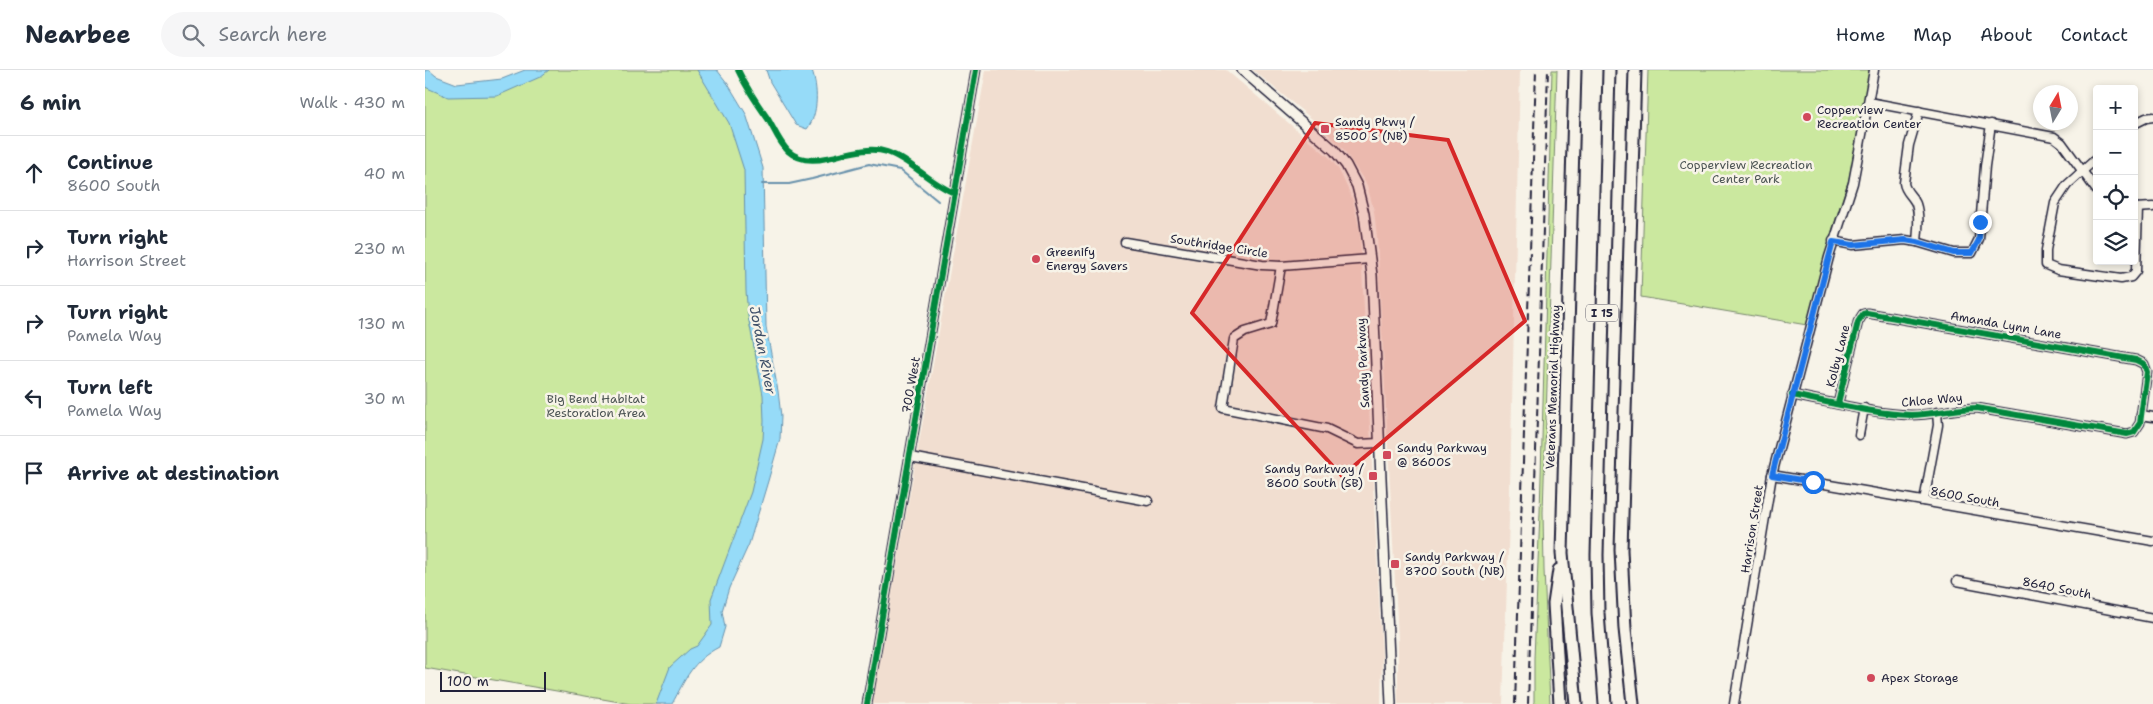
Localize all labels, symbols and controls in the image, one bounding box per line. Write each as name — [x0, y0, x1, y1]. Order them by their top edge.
search box — [161, 12, 511, 57]
text: Nearbee — [25, 19, 131, 51]
icon: search — [179, 21, 207, 49]
text: Search here — [219, 22, 327, 47]
text: Home — [1836, 23, 1885, 47]
text: Map — [1913, 23, 1952, 47]
text: About — [1980, 23, 2033, 47]
text: Contact — [2061, 23, 2128, 47]
north arrow — [2033, 85, 2078, 130]
map controls — [2093, 85, 2138, 265]
button: + — [2093, 85, 2138, 130]
text: 6 min — [20, 89, 81, 117]
text: Walk · 430 m — [299, 92, 405, 113]
place label: Copperview Recreation Center — [1817, 102, 1922, 132]
marker: Copperview Recreation Center — [1801, 111, 1813, 123]
place label: Sandy Pkwy / 8500 S (NB) — [1335, 114, 1416, 144]
marker: Sandy Pkwy / 8500 S (NB) — [1319, 123, 1331, 135]
button: − — [2093, 130, 2138, 175]
text: Continue — [67, 150, 153, 175]
park label: Copperview Recreation Center Park — [1680, 157, 1812, 187]
icon: ahead — [20, 159, 48, 187]
text: 40 m — [363, 163, 405, 184]
text: 8600 South — [67, 175, 161, 196]
button: locate — [2093, 175, 2138, 220]
route end — [1969, 211, 1992, 234]
button: layers — [2093, 220, 2138, 265]
text: Turn right — [67, 225, 168, 250]
street label: Southridge Circle — [1169, 230, 1269, 262]
icon: right — [20, 234, 48, 262]
text: 230 m — [353, 238, 405, 259]
place label: Greenify Energy Savers — [1046, 244, 1128, 274]
text: Harrison Street — [67, 250, 186, 271]
marker: Greenify Energy Savers — [1030, 253, 1042, 265]
text: Turn right — [67, 300, 168, 325]
water label: Jordan River — [746, 304, 780, 396]
street label: Veterans Memorial Highway — [1542, 304, 1564, 470]
road number: I 15 — [1586, 304, 1618, 322]
street label: Amanda Lynn Lane — [1949, 307, 2063, 343]
icon: right — [20, 309, 48, 337]
text: 130 m — [358, 313, 405, 334]
street label: Sandy Parkway — [1353, 318, 1373, 408]
street label: Kolby Lane — [1822, 323, 1854, 389]
text: Pamela Way — [67, 325, 162, 346]
street label: 700 West — [898, 355, 924, 415]
text: Turn left — [67, 375, 153, 400]
icon: left — [20, 384, 48, 412]
text: 30 m — [364, 388, 405, 409]
street label: Chloe Way — [1901, 389, 1963, 411]
park label: Big Bend Habitat Restoration Area — [546, 391, 646, 421]
text: Pamela Way — [67, 400, 162, 421]
place label: Sandy Parkway @ 8600S — [1397, 440, 1487, 470]
marker: Sandy Parkway @ 8600S — [1381, 449, 1393, 461]
icon: arrive — [20, 459, 48, 487]
text: Arrive at destination — [67, 461, 279, 486]
place label: Sandy Parkway / 8600 South (SB) — [1265, 461, 1365, 491]
marker: Sandy Parkway / 8600 South (SB) — [1367, 470, 1379, 482]
route start — [1802, 471, 1825, 494]
street label: 8600 South — [1929, 483, 2001, 511]
street label: Harrison Street — [1737, 484, 1767, 574]
place label: Sandy Parkway / 8700 South (NB) — [1405, 549, 1505, 579]
marker: Sandy Parkway / 8700 South (NB) — [1389, 558, 1401, 570]
street label: 8640 South — [2021, 573, 2093, 603]
scale bar — [440, 669, 546, 692]
place label: Apex Storage — [1881, 670, 1959, 686]
text: 100 m — [447, 672, 489, 690]
marker: Apex Storage — [1865, 672, 1877, 684]

